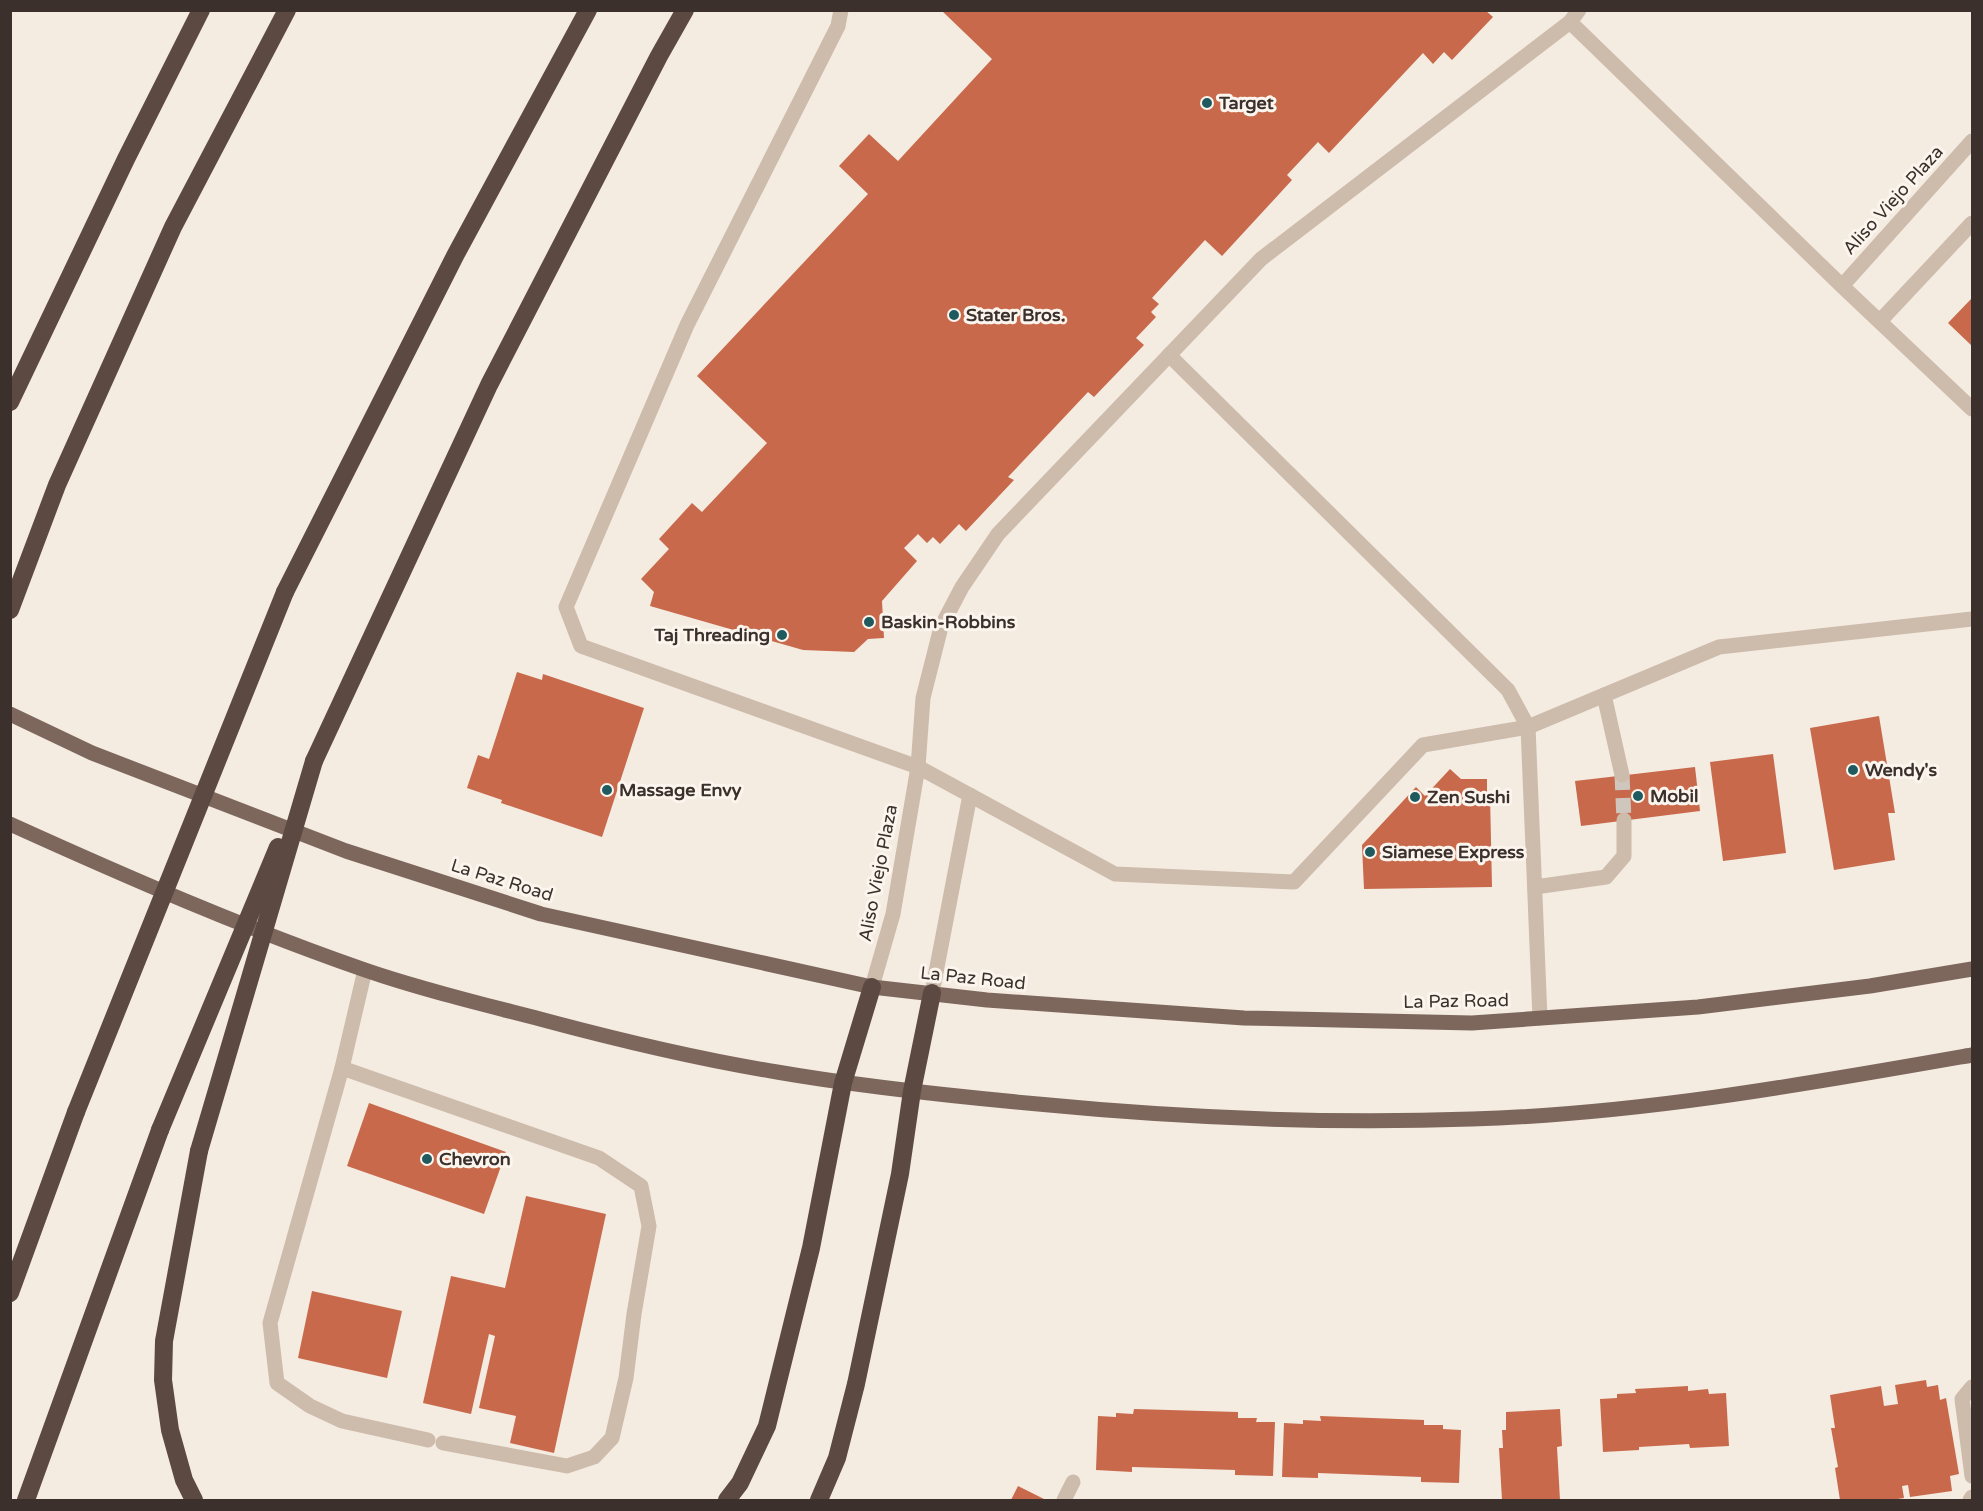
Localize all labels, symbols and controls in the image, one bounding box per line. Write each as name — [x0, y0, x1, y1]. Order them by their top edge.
place label: Target — [1218, 92, 1274, 114]
marker: Target — [1200, 96, 1214, 110]
street label: Aliso Viejo Plaza — [1838, 141, 1948, 259]
place label: Stater Bros. — [966, 304, 1065, 326]
marker: Stater Bros. — [947, 308, 961, 322]
place label: Baskin-Robbins — [881, 611, 1016, 633]
marker: Baskin-Robbins — [862, 615, 876, 629]
place label: Taj Threading — [653, 624, 770, 646]
marker: Taj Threading — [775, 628, 789, 642]
place label: Wendy's — [1865, 759, 1938, 781]
marker: Wendy's — [1846, 763, 1860, 777]
place label: Massage Envy — [619, 779, 742, 801]
marker: Massage Envy — [600, 783, 614, 797]
place label: Mobil — [1650, 785, 1698, 807]
place label: Zen Sushi — [1427, 786, 1510, 808]
marker: Mobil — [1631, 789, 1645, 803]
marker: Zen Sushi — [1408, 790, 1422, 804]
street label: Aliso Viejo Plaza — [854, 802, 902, 944]
place label: Siamese Express — [1382, 841, 1525, 863]
marker: Siamese Express — [1363, 845, 1377, 859]
street label: La Paz Road — [448, 854, 556, 906]
street label: La Paz Road — [919, 962, 1027, 994]
street label: La Paz Road — [1403, 989, 1509, 1013]
place label: Chevron — [439, 1148, 511, 1170]
marker: Chevron — [420, 1152, 434, 1166]

